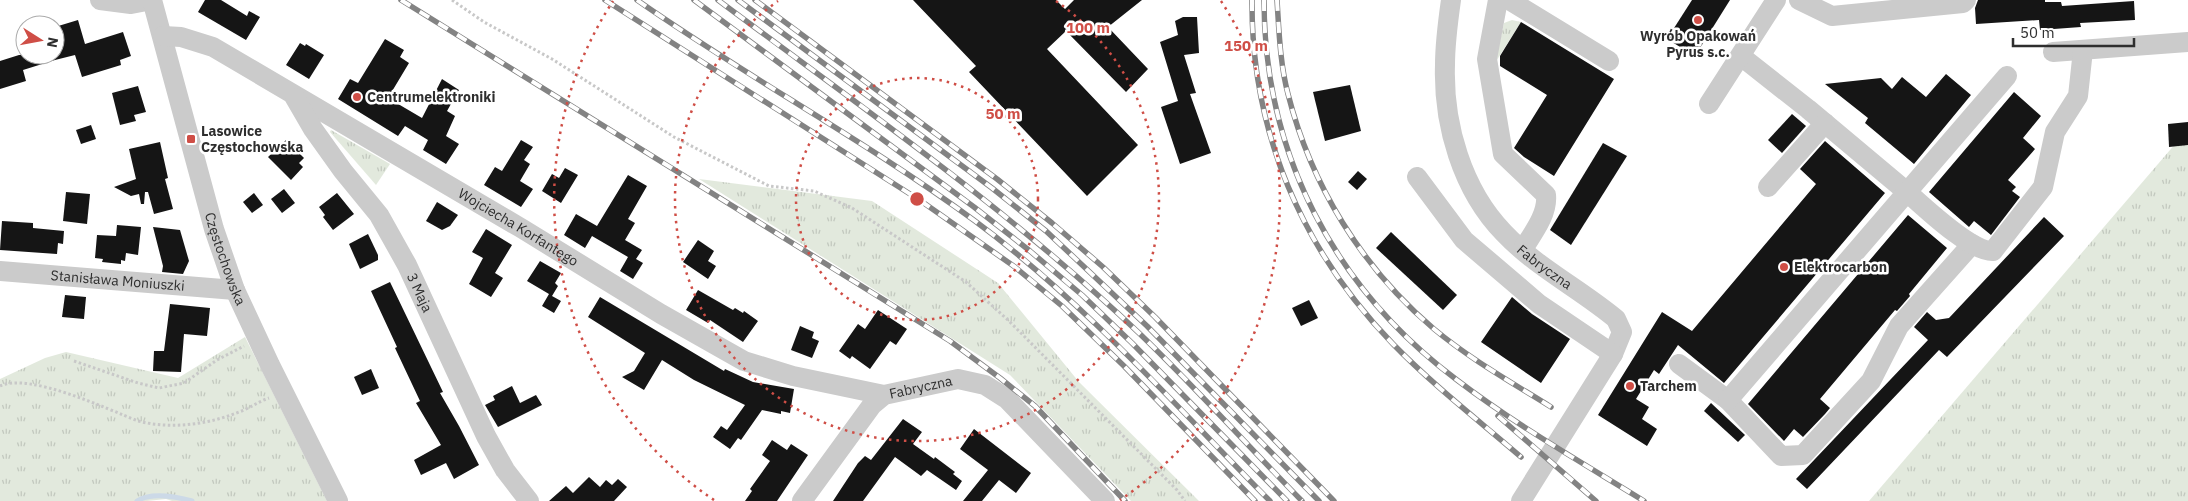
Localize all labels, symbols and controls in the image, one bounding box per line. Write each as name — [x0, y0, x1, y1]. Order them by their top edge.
marker: Wyrób Opakowań Pyrus s.c. — [1692, 14, 1704, 26]
north arrow — [15, 15, 65, 65]
scale bar — [2013, 15, 2134, 47]
text: 100 m — [1066, 18, 1110, 37]
text: 50 m — [2020, 23, 2055, 42]
place label: Wyrób Opakowań Pyrus s.c. — [1640, 27, 1756, 61]
text: N — [43, 36, 63, 49]
text: 150 m — [1224, 36, 1268, 55]
place label: Centrumelektroniki — [367, 88, 495, 106]
marker: Centrumelektroniki — [351, 91, 363, 103]
text: 50 m — [986, 104, 1020, 123]
place label: Lasowice Częstochowska — [201, 122, 303, 156]
marker: Lasowice Częstochowska — [185, 133, 197, 145]
street label: Wojciecha Korfantego — [455, 184, 582, 270]
centre of rings — [908, 190, 926, 208]
street label: Częstochowska — [201, 210, 250, 309]
street label: Fabryczna — [1513, 241, 1576, 293]
place label: Elektrocarbon — [1794, 258, 1887, 276]
marker: Elektrocarbon — [1778, 261, 1790, 273]
street label: Stanisława Moniuszki — [50, 266, 185, 295]
street label: 3 Maja — [403, 270, 437, 316]
street label: Fabryczna — [888, 371, 954, 403]
place label: Tarchem — [1640, 377, 1697, 395]
marker: Tarchem — [1624, 380, 1636, 392]

